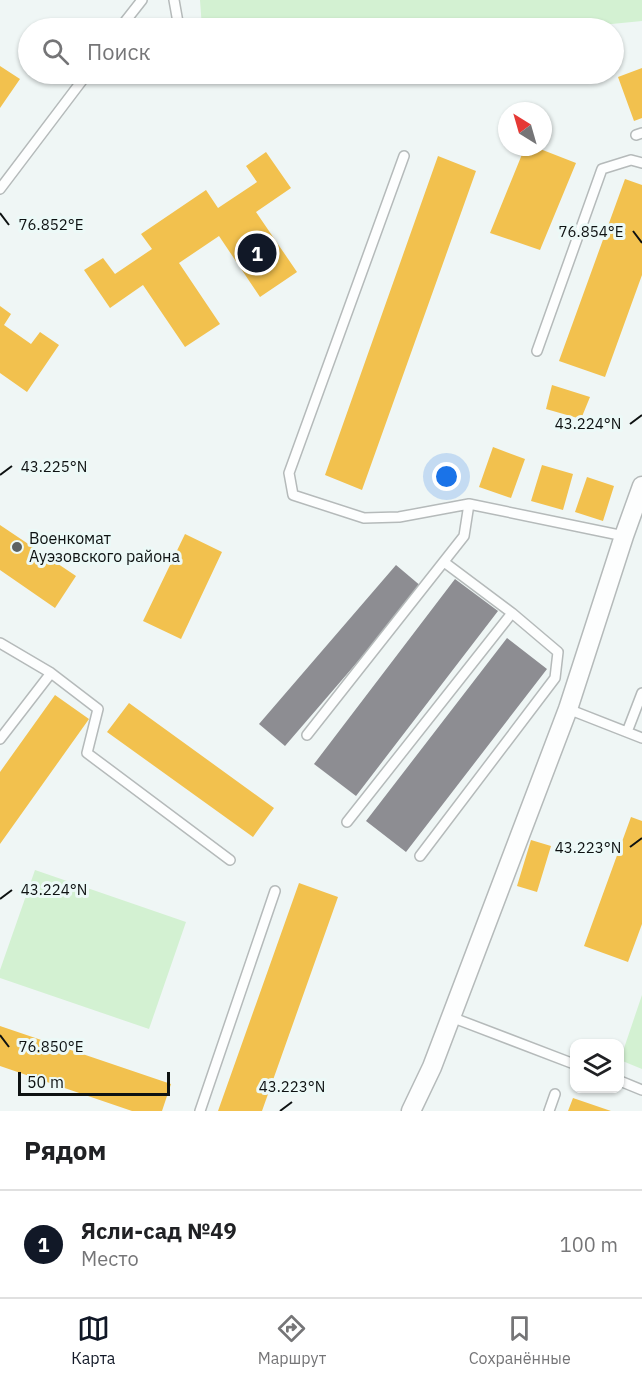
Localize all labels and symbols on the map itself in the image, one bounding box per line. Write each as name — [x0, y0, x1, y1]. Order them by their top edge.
north arrow — [498, 102, 552, 156]
text: 76.852°E — [19, 215, 83, 234]
text: 76.854°E — [559, 222, 623, 241]
pin: 1 — [238, 230, 276, 276]
text: 43.224°N — [555, 414, 621, 433]
text: 43.225°N — [21, 457, 87, 476]
your location — [432, 462, 461, 491]
place label: Военкомат Ауэзовского района — [29, 528, 181, 566]
marker: Военкомат Ауэзовского района — [10, 540, 24, 554]
text: 43.223°N — [555, 838, 621, 857]
text: 43.224°N — [21, 880, 87, 899]
text: 76.850°E — [19, 1037, 83, 1056]
scale bar — [18, 1069, 170, 1096]
text: 43.223°N — [259, 1077, 325, 1096]

